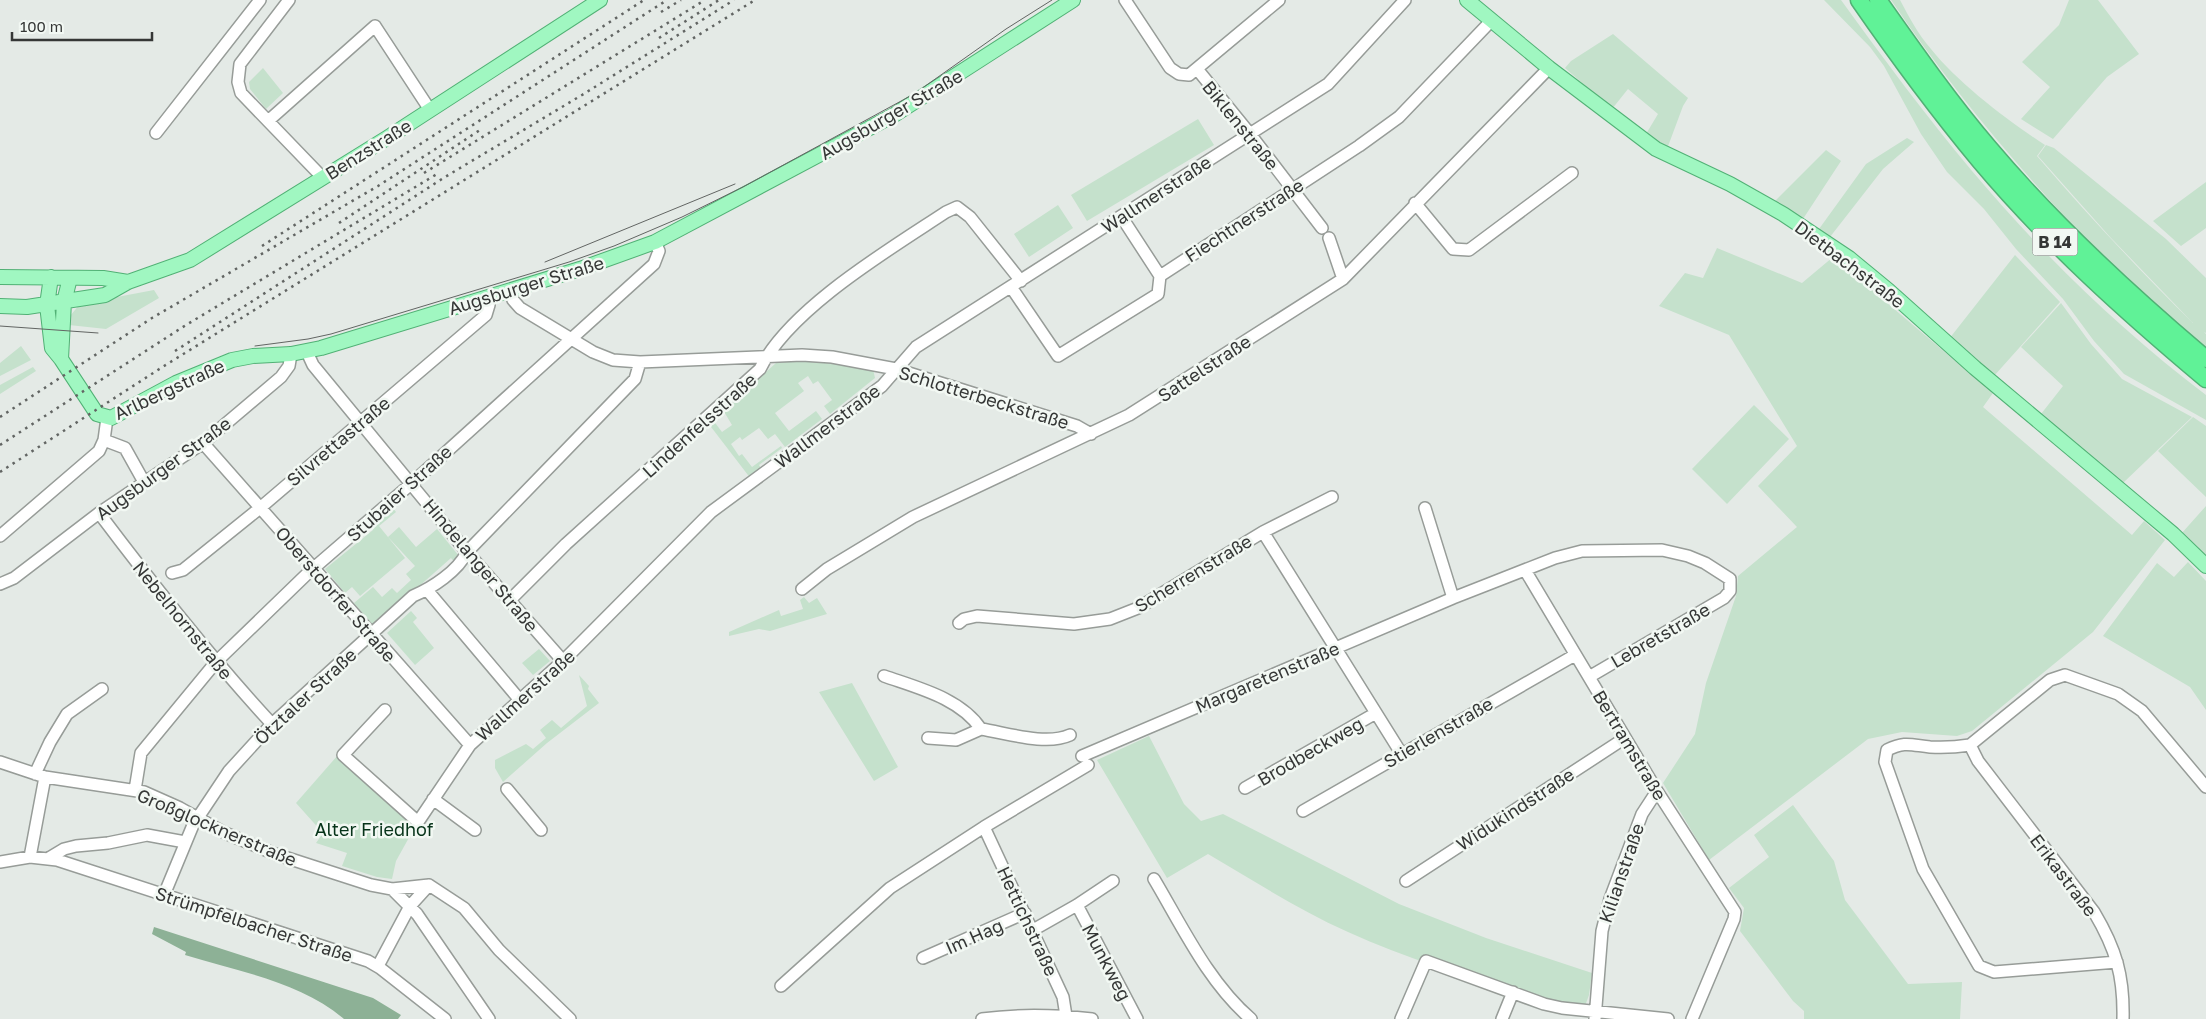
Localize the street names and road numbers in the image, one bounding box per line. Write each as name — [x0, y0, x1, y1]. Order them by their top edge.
street label: Augsburger Straße — [816, 64, 966, 164]
street label: Biklenstraße — [1198, 76, 1284, 174]
street label: Benzstraße — [321, 114, 415, 184]
street label: Wallmerstraße — [1097, 150, 1215, 238]
street label: Fiechtnerstraße — [1181, 173, 1307, 267]
street label: Dietbachstraße — [1791, 216, 1909, 312]
road number: B 14 — [2032, 228, 2078, 256]
street label: Augsburger Straße — [446, 251, 606, 319]
street label: Sattelstraße — [1153, 330, 1255, 406]
street label: Arlbergstraße — [110, 354, 228, 424]
street label: Schlotterbeckstraße — [896, 361, 1072, 433]
street label: Lindenfelsstraße — [638, 368, 760, 482]
street label: Wallmerstraße — [770, 379, 884, 473]
street label: Silvrettastraße — [282, 391, 394, 491]
street label: Augsburger Straße — [91, 412, 235, 524]
street label: Stubaier Straße — [342, 440, 456, 546]
street label: Hindelanger Straße — [419, 494, 543, 636]
street label: Oberstdorfer Straße — [271, 522, 401, 666]
street label: Scherrenstraße — [1130, 529, 1256, 617]
street label: Nebelhornstraße — [129, 556, 237, 684]
street label: Lebretstraße — [1607, 598, 1713, 672]
street label: Margaretenstraße — [1192, 637, 1342, 717]
street label: Ötztaler Straße — [249, 643, 361, 749]
street label: Wallmerstraße — [471, 645, 579, 745]
street label: Bertramstraße — [1588, 686, 1672, 804]
street label: Stierlenstraße — [1380, 692, 1496, 772]
street label: Brodbeckweg — [1253, 712, 1367, 790]
street label: Widukindstraße — [1452, 763, 1578, 855]
street label: Großglocknerstraße — [134, 783, 300, 871]
street label: Kilianstraße — [1594, 820, 1648, 926]
street label: Erikastraße — [2026, 829, 2102, 921]
street label: Hettichstraße — [993, 863, 1063, 979]
street label: Strümpfelbacher Straße — [153, 882, 355, 966]
street label: Im Hag — [942, 914, 1006, 958]
street label: Munkweg — [1078, 920, 1136, 1004]

